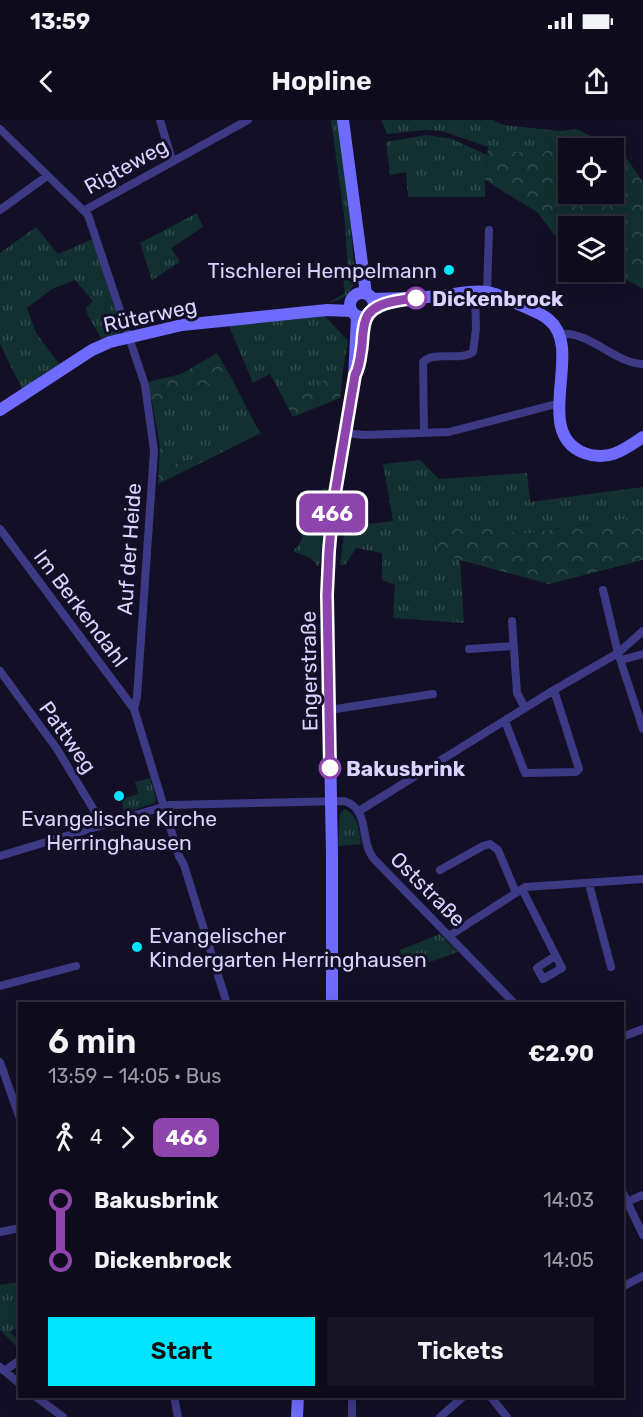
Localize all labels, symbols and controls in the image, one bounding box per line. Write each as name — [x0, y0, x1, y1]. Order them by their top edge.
text: 13:59 — [30, 8, 90, 35]
icon: back — [30, 65, 63, 98]
text: Hopline — [271, 65, 372, 97]
icon: share — [580, 65, 613, 98]
street label: Rigteweg — [80, 133, 172, 199]
map controls — [558, 138, 624, 282]
button: locate — [558, 138, 624, 204]
button: layers — [558, 216, 624, 282]
place label: Tischlerei Hempelmann — [208, 258, 437, 283]
marker: Tischlerei Hempelmann — [442, 263, 456, 277]
place label: Dickenbrock — [432, 286, 564, 311]
marker: Dickenbrock — [405, 287, 427, 309]
street label: Rüterweg — [101, 293, 199, 337]
street label: Auf der Heide — [112, 482, 146, 616]
line badge: 466 — [298, 494, 366, 532]
text: 466 — [311, 501, 353, 526]
street label: Im Berkendahl — [29, 545, 133, 671]
street label: Engerstraße — [295, 611, 323, 731]
street label: Pattweg — [34, 696, 102, 778]
place label: Bakusbrink — [346, 756, 466, 781]
marker: Bakusbrink — [319, 757, 341, 779]
marker: Evangelische Kirche Herringhausen — [112, 789, 126, 803]
place label: Evangelische Kirche Herringhausen — [21, 806, 217, 855]
street label: Oststraße — [385, 846, 471, 932]
place label: Evangelischer Kindergarten Herringhausen — [149, 923, 427, 972]
marker: Evangelischer Kindergarten Herringhausen — [130, 940, 144, 954]
text: 6 min — [48, 1022, 136, 1061]
text: €2.90 — [528, 1040, 594, 1067]
text: 13:59 – 14:05 · Bus — [48, 1064, 221, 1088]
icon: walk — [48, 1121, 81, 1154]
icon: forward — [111, 1121, 144, 1154]
text: 4 — [90, 1125, 102, 1149]
text: 466 — [165, 1125, 207, 1150]
text: Bakusbrink — [94, 1187, 219, 1214]
text: 14:03 — [543, 1188, 594, 1212]
text: Dickenbrock — [94, 1247, 232, 1274]
text: 14:05 — [543, 1248, 594, 1272]
button: Start — [48, 1317, 315, 1386]
button: Tickets — [327, 1317, 594, 1386]

